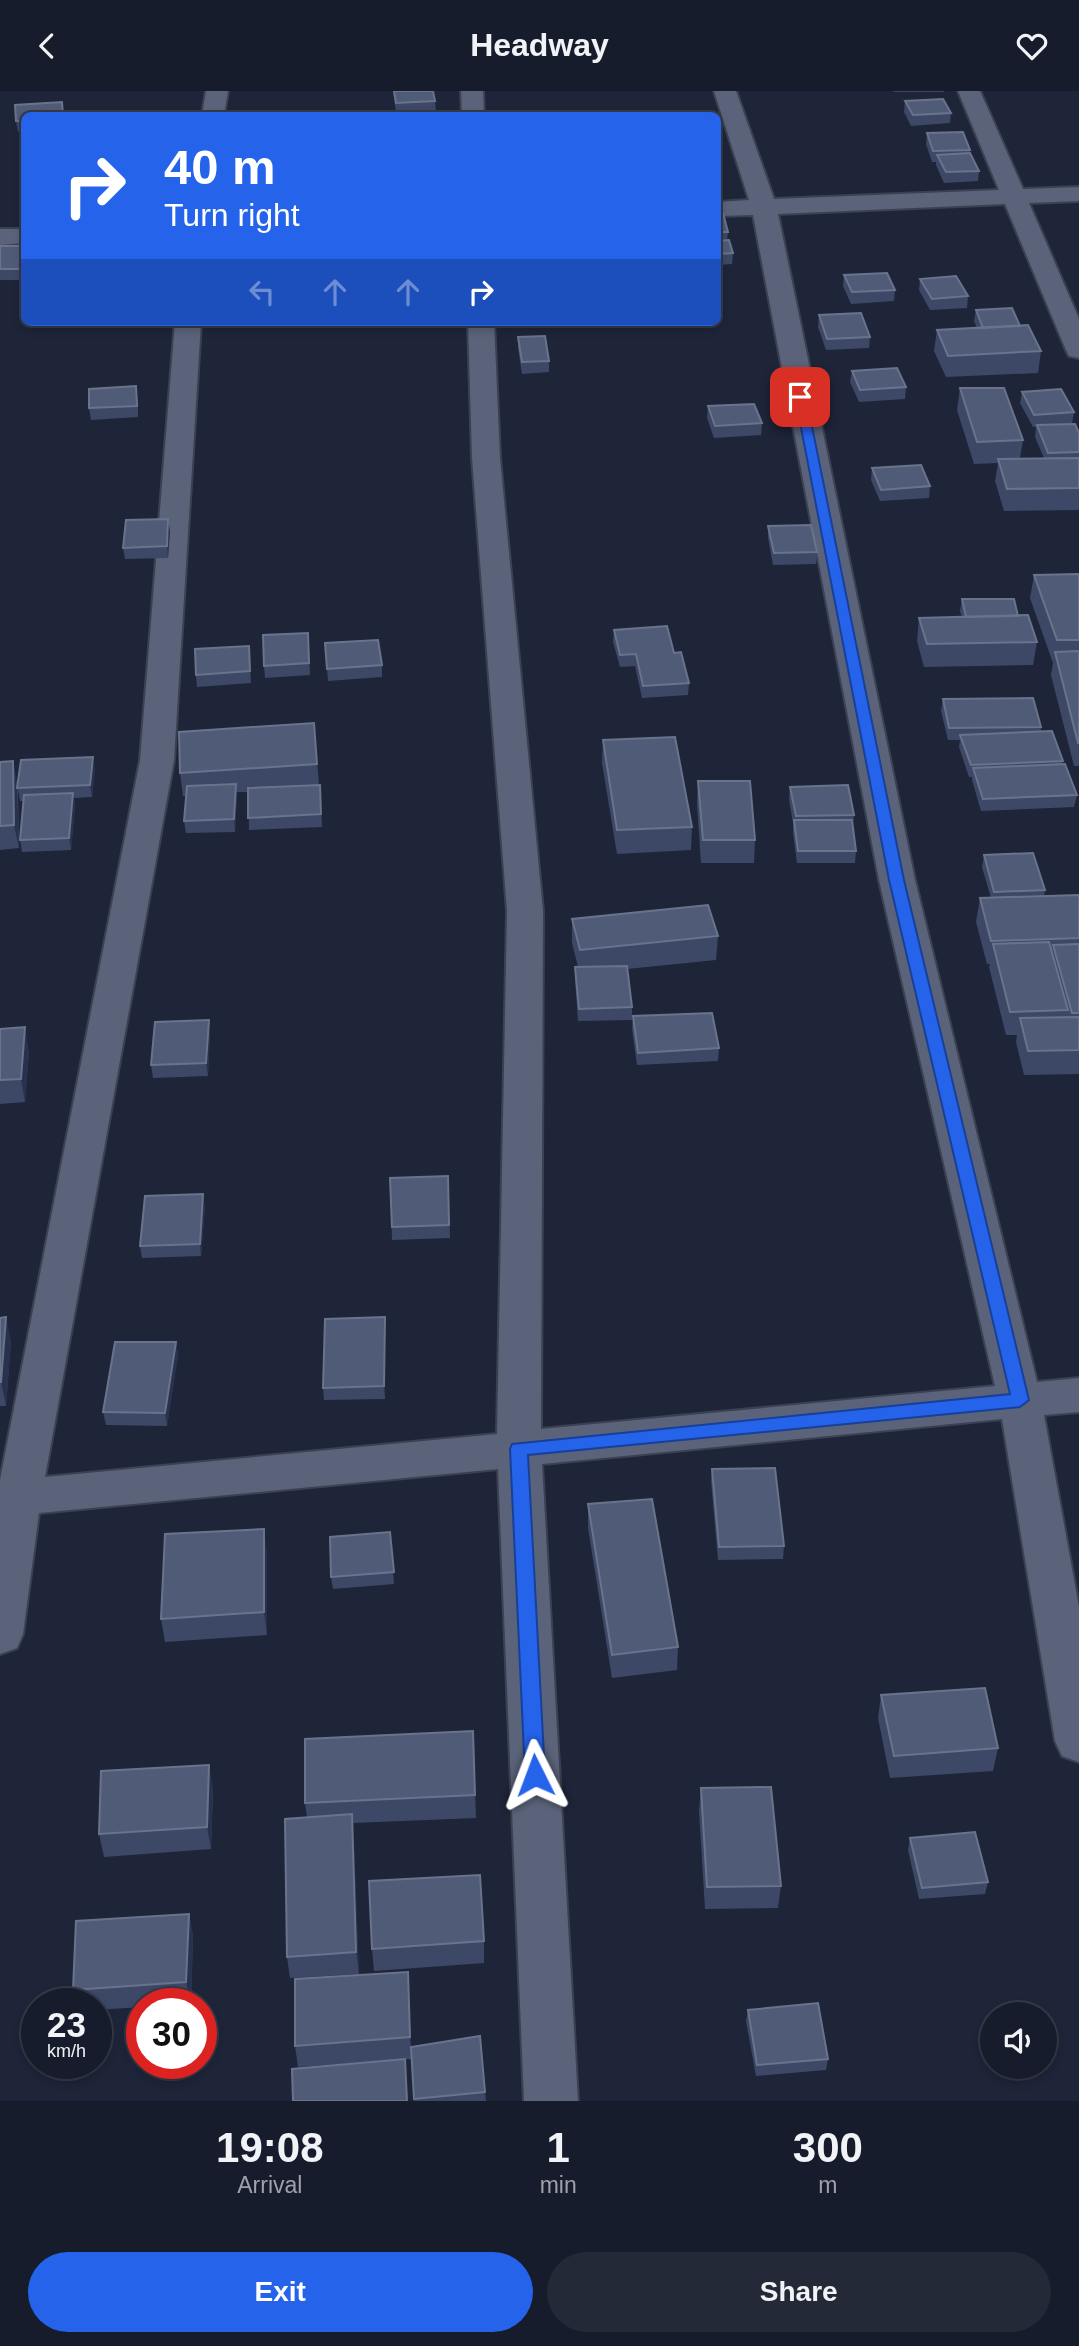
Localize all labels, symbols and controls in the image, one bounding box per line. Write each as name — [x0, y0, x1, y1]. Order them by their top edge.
icon: back — [28, 27, 66, 65]
text: Headway — [470, 27, 609, 63]
icon: heart — [1013, 27, 1051, 65]
icon: right — [49, 140, 140, 231]
text: 40 m — [164, 140, 276, 194]
text: Turn right — [164, 197, 300, 233]
icon: left — [243, 273, 281, 311]
icon: ahead — [316, 273, 354, 311]
icon: ahead — [389, 273, 427, 311]
icon: right — [462, 273, 500, 311]
pin — [770, 367, 830, 427]
icon: arrive — [781, 378, 819, 416]
position arrow — [498, 1738, 572, 1812]
speed limit sign: 30 — [126, 1988, 217, 2079]
map controls — [980, 2002, 1057, 2079]
button: sound — [980, 2002, 1057, 2079]
text: 23 — [47, 2005, 86, 2044]
text: km/h — [47, 2041, 86, 2061]
text: 19:08 — [216, 2124, 324, 2171]
text: 1 — [546, 2124, 570, 2171]
text: 300 — [793, 2124, 863, 2171]
text: Arrival — [237, 2172, 302, 2198]
text: min — [540, 2172, 577, 2198]
text: m — [818, 2172, 837, 2198]
button: Exit — [28, 2252, 533, 2332]
button: Share — [547, 2252, 1051, 2332]

